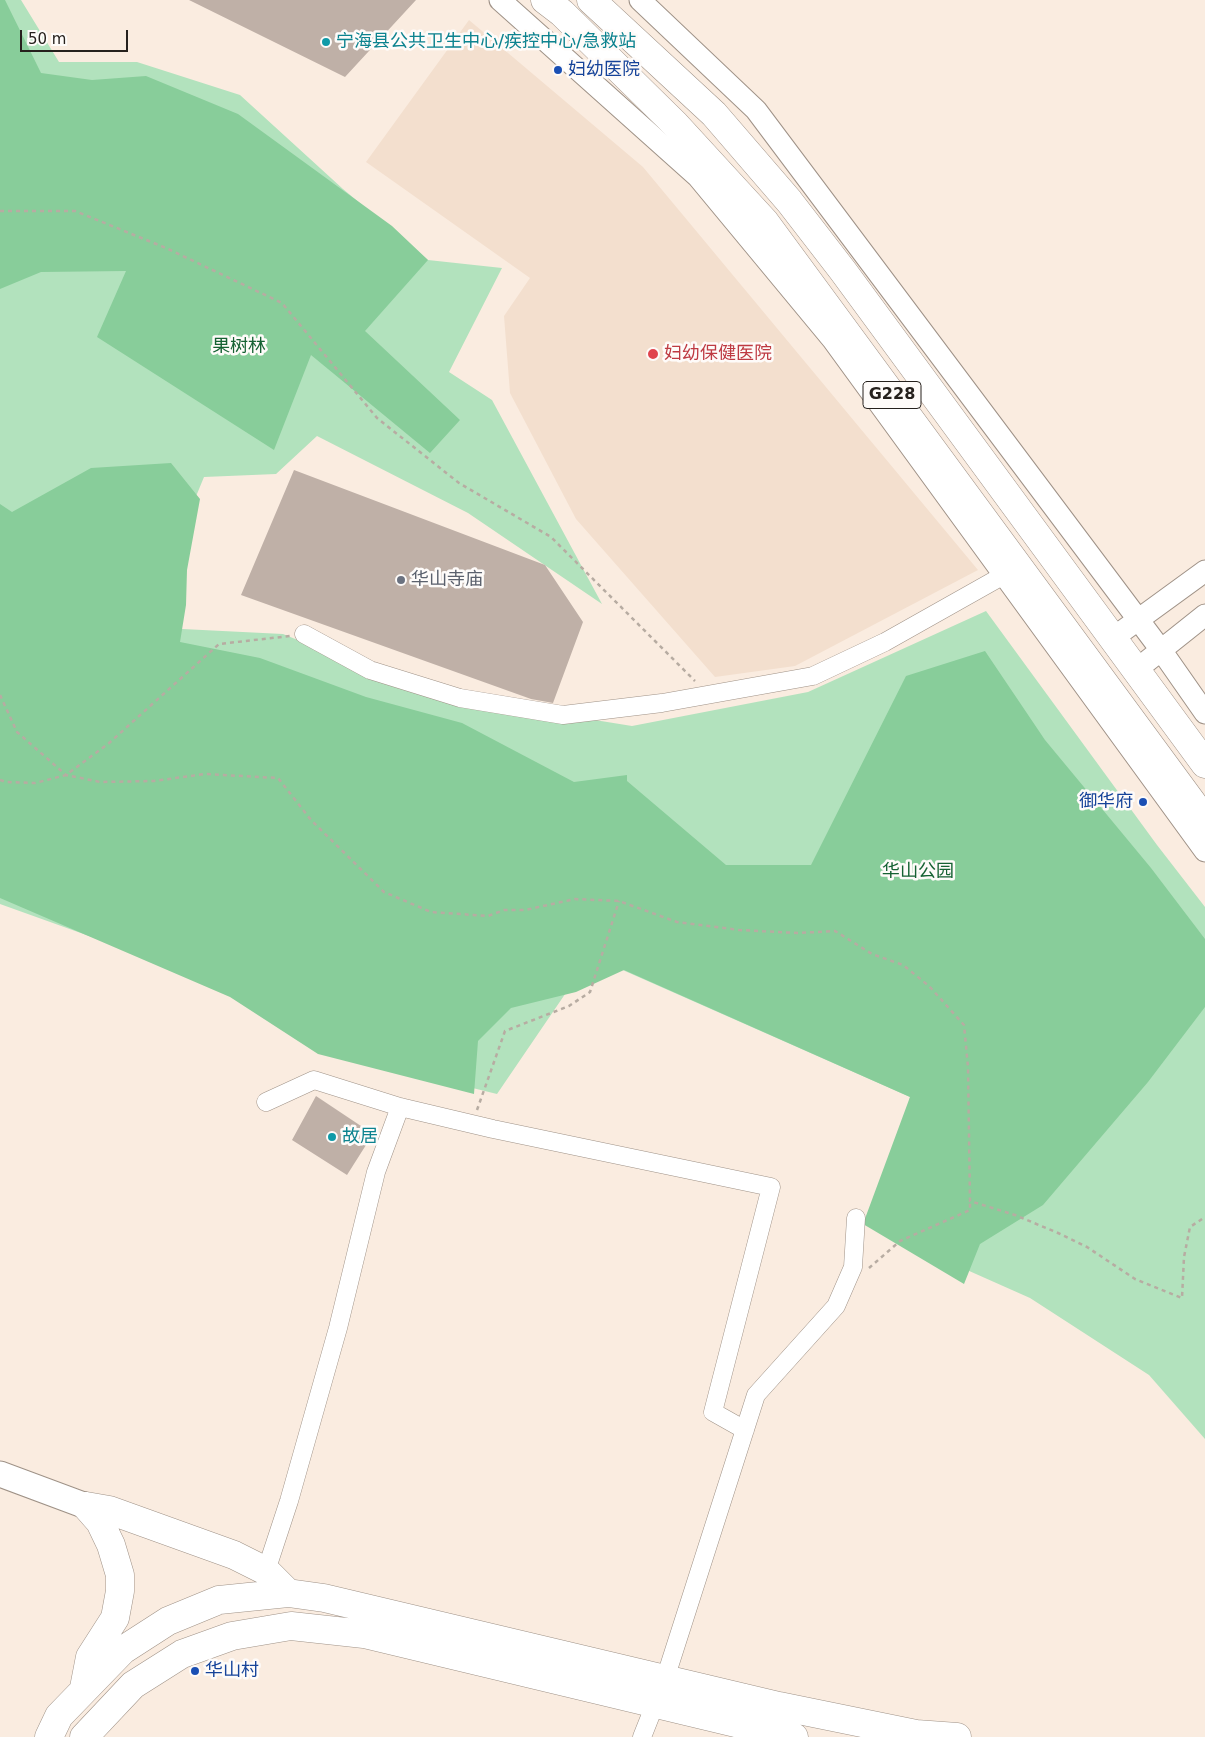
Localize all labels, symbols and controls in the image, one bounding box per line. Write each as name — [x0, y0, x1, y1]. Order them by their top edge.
scale bar — [22, 20, 130, 52]
text: 50 m — [28, 30, 66, 48]
place label: 宁海县公共卫生中心/疾控中心/急救站 — [336, 31, 636, 53]
marker: 宁海县公共卫生中心/疾控中心/急救站 — [320, 36, 332, 48]
place label: 妇幼医院 — [568, 59, 640, 81]
marker: 妇幼医院 — [552, 64, 564, 76]
park label: 果树林 — [212, 336, 266, 358]
place label: 妇幼保健医院 — [664, 343, 772, 365]
marker: 妇幼保健医院 — [646, 347, 660, 361]
road number: G228 — [863, 382, 921, 408]
place label: 华山寺庙 — [411, 569, 483, 591]
marker: 华山寺庙 — [395, 574, 407, 586]
place label: 御华府 — [1079, 791, 1133, 813]
marker: 御华府 — [1137, 796, 1149, 808]
park label: 华山公园 — [882, 861, 954, 883]
place label: 故居 — [342, 1126, 378, 1148]
marker: 故居 — [326, 1131, 338, 1143]
place label: 华山村 — [205, 1660, 259, 1682]
marker: 华山村 — [189, 1665, 201, 1677]

